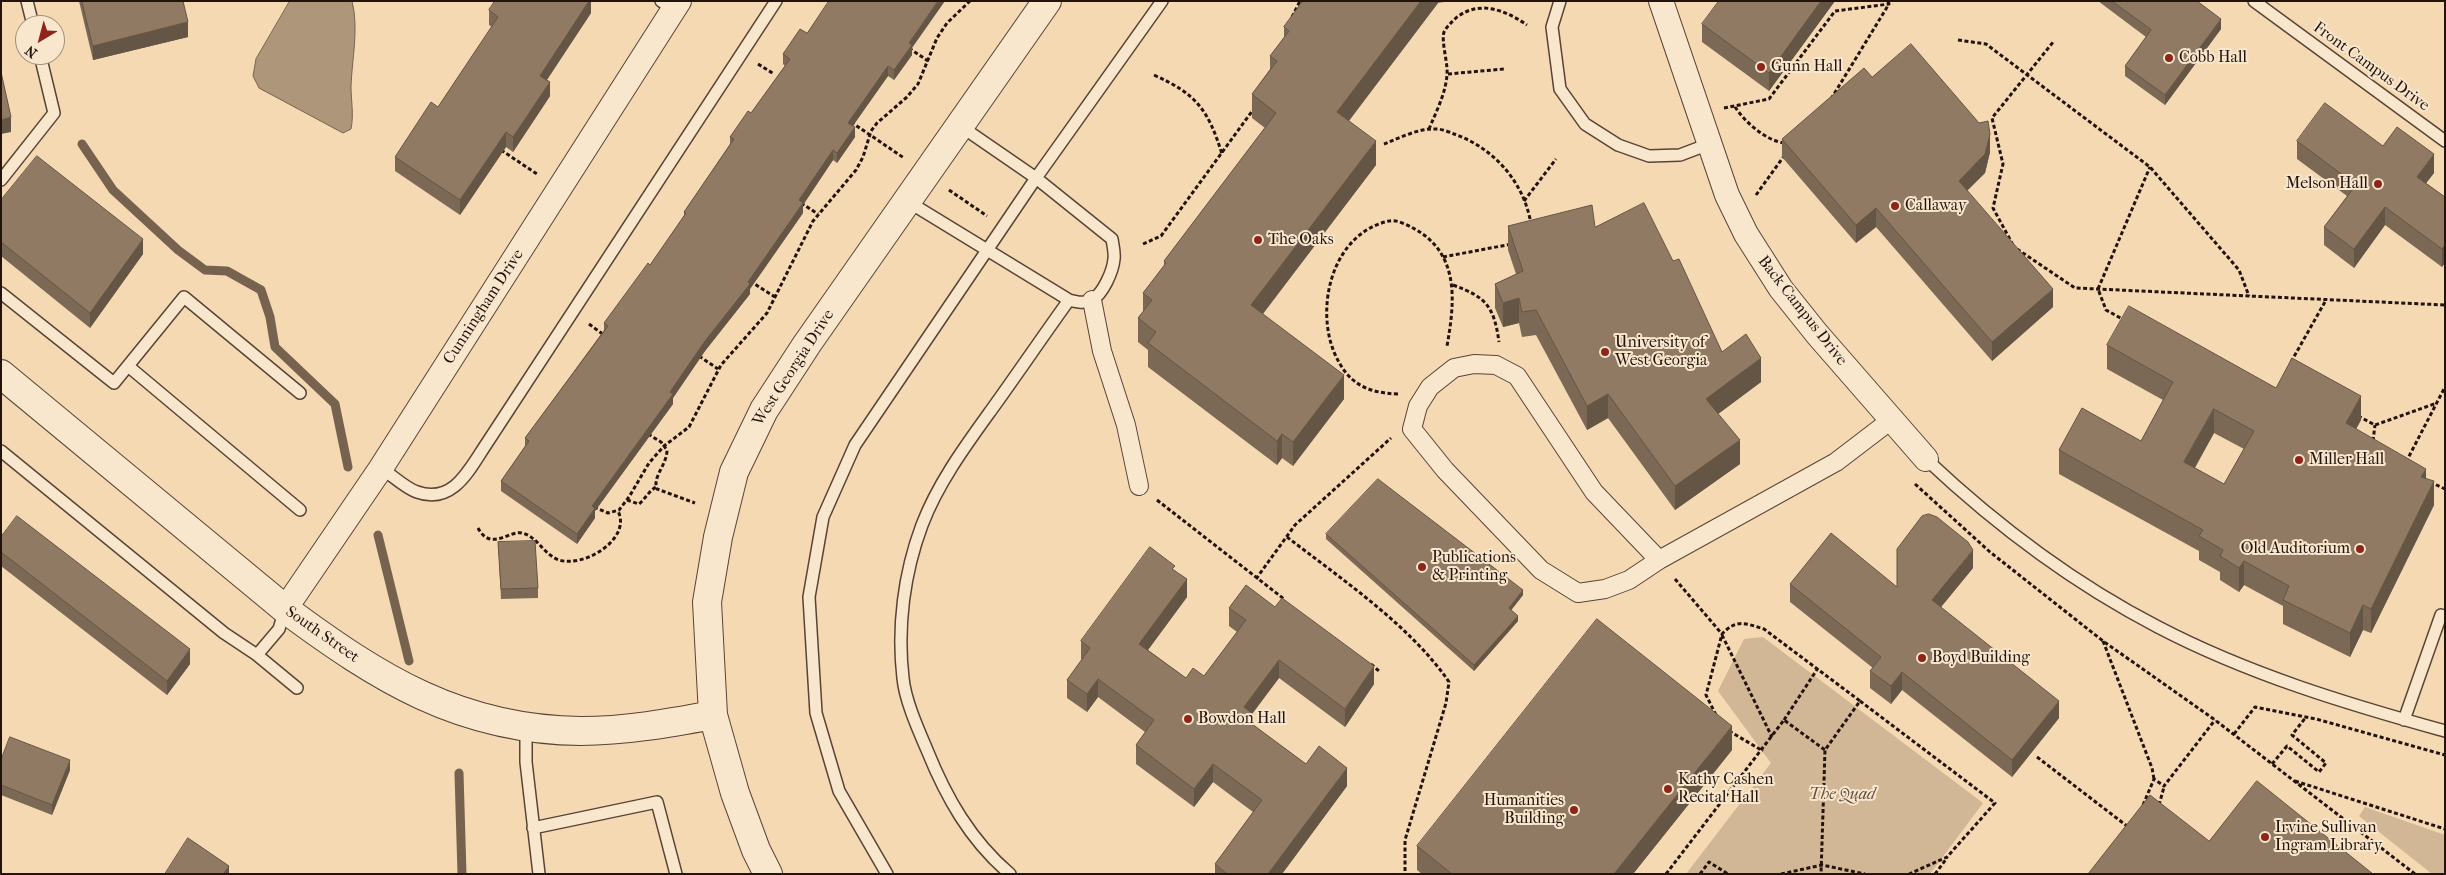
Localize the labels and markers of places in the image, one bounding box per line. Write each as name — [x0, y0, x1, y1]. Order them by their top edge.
place label: Cobb Hall — [2179, 48, 2247, 68]
marker: Cobb Hall — [2163, 52, 2175, 64]
place label: Gunn Hall — [1771, 57, 1842, 77]
marker: Gunn Hall — [1755, 61, 1767, 73]
place label: Melson Hall — [2286, 174, 2368, 194]
marker: Melson Hall — [2372, 178, 2384, 190]
place label: Callaway — [1905, 196, 1967, 216]
marker: Callaway — [1889, 200, 1901, 212]
place label: The Oaks — [1268, 230, 1334, 250]
marker: The Oaks — [1252, 234, 1264, 246]
place label: University of West Georgia — [1615, 333, 1707, 371]
marker: University of West Georgia — [1599, 346, 1611, 358]
place label: Miller Hall — [2309, 450, 2384, 470]
marker: Miller Hall — [2293, 454, 2305, 466]
place label: Old Auditorium — [2241, 539, 2350, 559]
marker: Old Auditorium — [2354, 543, 2366, 555]
place label: Publications & Printing — [1432, 548, 1516, 586]
marker: Publications & Printing — [1416, 561, 1428, 573]
place label: Boyd Building — [1932, 648, 2030, 668]
marker: Boyd Building — [1916, 652, 1928, 664]
place label: Bowdon Hall — [1198, 709, 1286, 729]
marker: Bowdon Hall — [1182, 713, 1194, 725]
place label: Kathy Cashen Recital Hall — [1678, 770, 1773, 808]
marker: Kathy Cashen Recital Hall — [1662, 783, 1674, 795]
place label: Humanities Building — [1484, 791, 1564, 829]
marker: Humanities Building — [1568, 804, 1580, 816]
place label: Irvine Sullivan Ingram Library — [2275, 818, 2382, 856]
marker: Irvine Sullivan Ingram Library — [2259, 831, 2271, 843]

